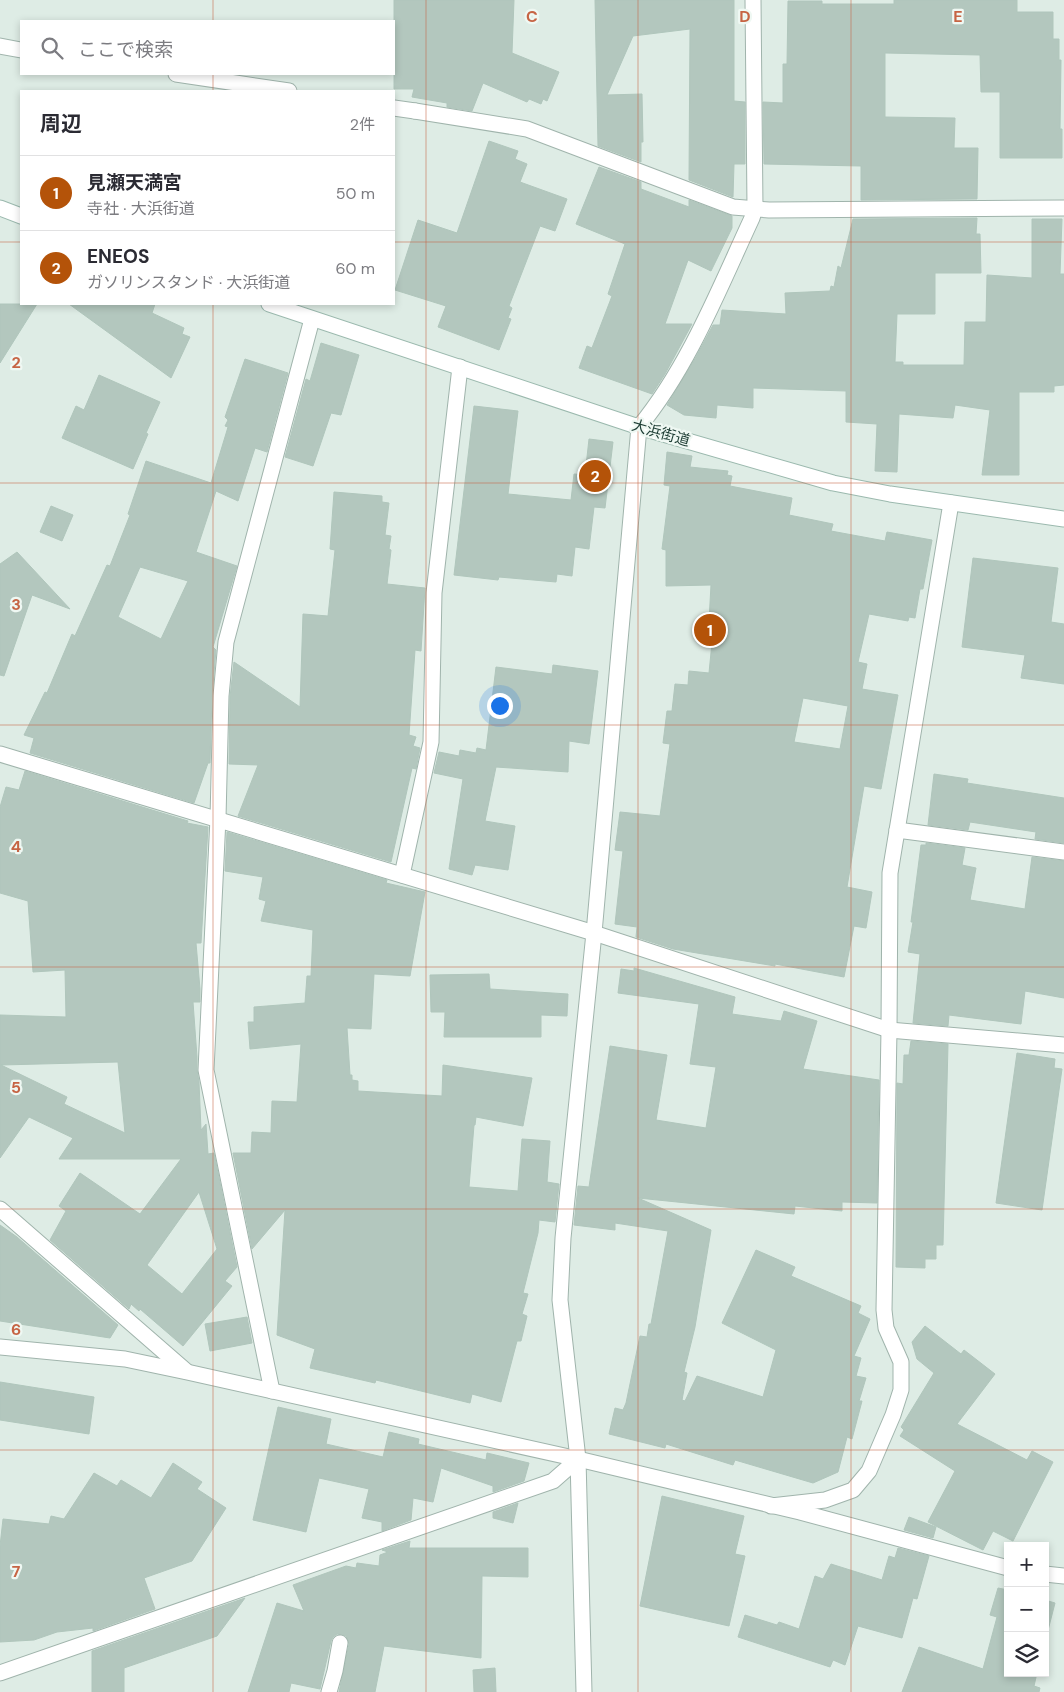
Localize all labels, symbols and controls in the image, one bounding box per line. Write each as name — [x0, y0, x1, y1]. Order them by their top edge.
text: C — [526, 6, 538, 27]
text: D — [739, 6, 751, 27]
text: E — [953, 6, 963, 27]
search box — [20, 20, 395, 75]
icon: search — [38, 34, 66, 62]
text: ここで検索 — [78, 37, 173, 62]
text: 周辺 — [40, 110, 82, 138]
text: 2件 — [350, 114, 375, 135]
text: 見瀬天満宮 — [87, 170, 182, 195]
text: 1 — [53, 183, 59, 204]
text: 50 m — [336, 183, 375, 204]
text: 寺社 · 大浜街道 — [87, 198, 195, 219]
text: ENEOS — [87, 244, 149, 269]
text: 2 — [51, 258, 61, 279]
text: 60 m — [335, 258, 375, 279]
text: ガソリンスタンド · 大浜街道 — [87, 272, 290, 293]
text: 2 — [11, 352, 21, 373]
street label: 大浜街道 — [629, 415, 693, 451]
pin: 2 — [579, 457, 611, 495]
text: 3 — [11, 594, 21, 615]
pin: 1 — [694, 611, 726, 649]
your location — [487, 693, 513, 719]
text: 4 — [11, 836, 21, 857]
text: 5 — [11, 1077, 21, 1098]
text: 6 — [11, 1319, 21, 1340]
map controls — [1004, 1542, 1049, 1677]
button: + — [1004, 1542, 1049, 1587]
text: 7 — [12, 1561, 21, 1582]
button: − — [1004, 1587, 1049, 1632]
button: layers — [1004, 1632, 1049, 1677]

